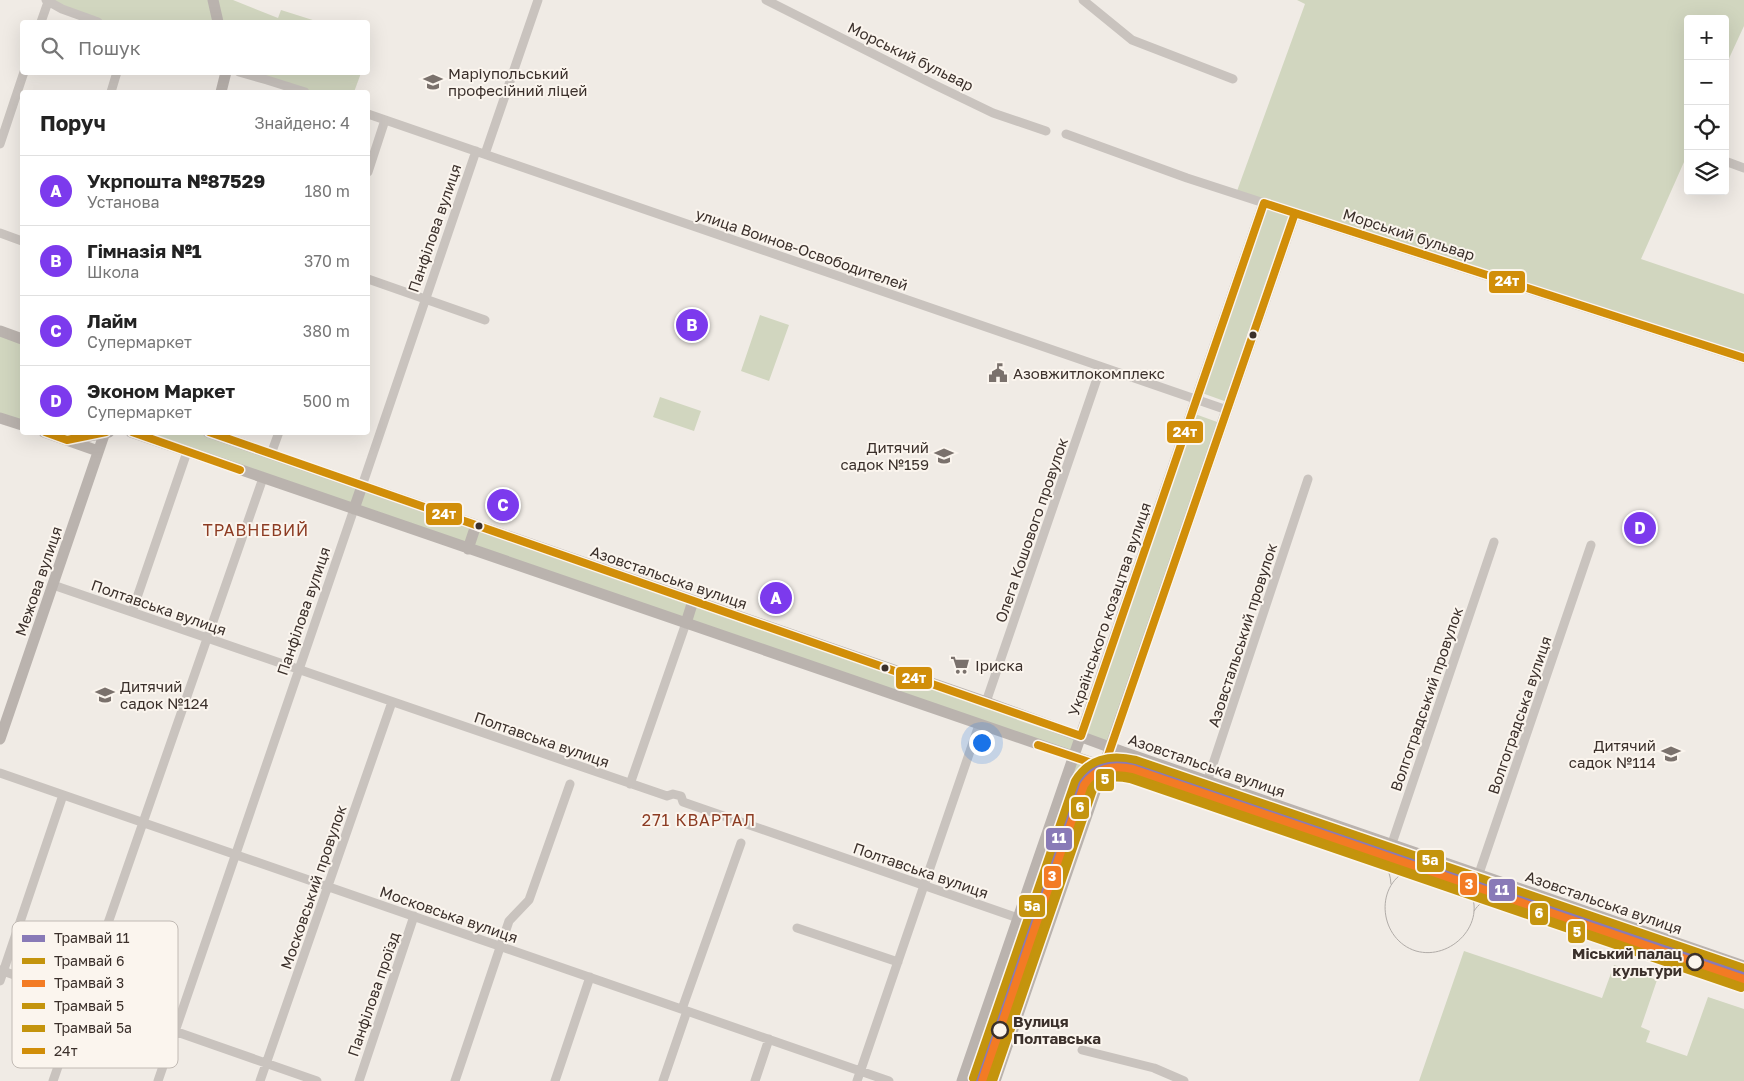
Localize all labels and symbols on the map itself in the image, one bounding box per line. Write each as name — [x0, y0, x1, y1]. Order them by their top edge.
street label: Морський бульвар — [845, 18, 977, 94]
place label: Маріупольський професійний ліцей — [448, 64, 588, 99]
school or university icon: Маріупольський професійний ліцей — [422, 71, 444, 93]
street label: Панфілова вулиця — [404, 161, 464, 295]
street label: улица Воинов-Освободителей — [694, 204, 910, 294]
street label: Морський бульвар — [1341, 204, 1477, 264]
line badge: 24т — [1488, 270, 1526, 294]
text: 24т — [1495, 272, 1519, 289]
pin: B — [676, 306, 708, 344]
unlabelled marker — [1248, 330, 1258, 340]
public building icon: Азовжитлокомплекс — [987, 362, 1009, 384]
place label: Азовжитлокомплекс — [1013, 364, 1165, 382]
line badge: 24т — [1166, 420, 1204, 444]
text: 24т — [1173, 423, 1197, 440]
street label: Олега Кошового провулок — [991, 435, 1071, 625]
place label: Дитячий садок №159 — [840, 438, 929, 473]
school or university icon: Дитячий садок №159 — [933, 445, 955, 467]
pin: C — [487, 486, 519, 524]
street label: Українського козацтва вулиця — [1064, 500, 1154, 718]
line badge: 24т — [425, 502, 463, 526]
text: 24т — [432, 505, 456, 522]
pin: D — [1624, 509, 1656, 547]
district label: ТРАВНЕВИЙ — [203, 520, 309, 540]
unlabelled marker — [474, 521, 484, 531]
street label: Межова вулиця — [11, 524, 65, 638]
street label: Азовстальський провулок — [1204, 540, 1280, 729]
street label: Азовстальська вулиця — [588, 542, 750, 612]
street label: Панфілова вулиця — [273, 544, 333, 678]
street label: Полтавська вулиця — [89, 575, 229, 639]
pin: A — [760, 579, 792, 617]
street label: Волгоградський провулок — [1386, 604, 1466, 794]
street label: Волгоградська вулиця — [1483, 634, 1555, 796]
supermarket icon: Іриска — [949, 654, 971, 676]
place label: Іриска — [975, 656, 1023, 674]
unlabelled marker — [880, 663, 890, 673]
line badge: 24т — [895, 666, 933, 690]
text: 24т — [902, 669, 926, 686]
place label: Дитячий садок №124 — [120, 677, 209, 712]
school or university icon: Дитячий садок №124 — [94, 684, 116, 706]
street label: Полтавська вулиця — [472, 707, 612, 771]
your location — [969, 730, 995, 756]
street label: Азовстальська вулиця — [1126, 730, 1288, 800]
place label: Дитячий садок №114 — [1569, 736, 1656, 771]
school or university icon: Дитячий садок №114 — [1660, 743, 1682, 765]
line badge: 5 — [1095, 768, 1115, 792]
text: 5 — [1101, 770, 1110, 787]
line badge: 6 — [1070, 796, 1090, 820]
text: 6 — [1076, 798, 1085, 815]
street label: Московський провулок — [276, 802, 350, 971]
district label: 271 КВАРТАЛ — [642, 810, 756, 830]
line badge: 11 — [1045, 827, 1073, 851]
text: 11 — [1052, 829, 1066, 846]
street label: Полтавська вулиця — [851, 838, 991, 902]
line badge: 5а — [1416, 849, 1445, 873]
text: 5а — [1422, 851, 1438, 868]
line badge: 3 — [1043, 865, 1062, 889]
text: 3 — [1048, 867, 1056, 884]
street label: Азовстальська вулиця — [1523, 867, 1685, 937]
line badge: 3 — [1459, 872, 1478, 896]
text: 3 — [1465, 875, 1473, 892]
line badge: 11 — [1488, 878, 1516, 902]
text: 11 — [1495, 881, 1509, 898]
street label: Московська вулиця — [378, 882, 520, 946]
line badge: 5а — [1018, 894, 1046, 918]
text: 5а — [1024, 897, 1040, 914]
line badge: 6 — [1529, 902, 1549, 926]
text: 6 — [1535, 904, 1544, 921]
line badge: 5 — [1567, 920, 1586, 944]
legend — [12, 921, 178, 1068]
text: 5 — [1573, 923, 1582, 940]
text: Трамвай 11 — [54, 929, 130, 946]
street label: Панфілова проїзд — [343, 929, 403, 1059]
place label: Міський палац культури — [1572, 944, 1683, 979]
text: Трамвай 6 — [54, 952, 124, 969]
marker: Міський палац культури — [1686, 953, 1704, 971]
text: Трамвай 3 — [54, 974, 124, 991]
text: Трамвай 5 — [54, 997, 124, 1014]
place label: Вулиця Полтавська — [1013, 1012, 1101, 1047]
text: Трамвай 5а — [54, 1019, 132, 1036]
marker: Вулиця Полтавська — [991, 1021, 1009, 1039]
text: 24т — [54, 1042, 78, 1059]

